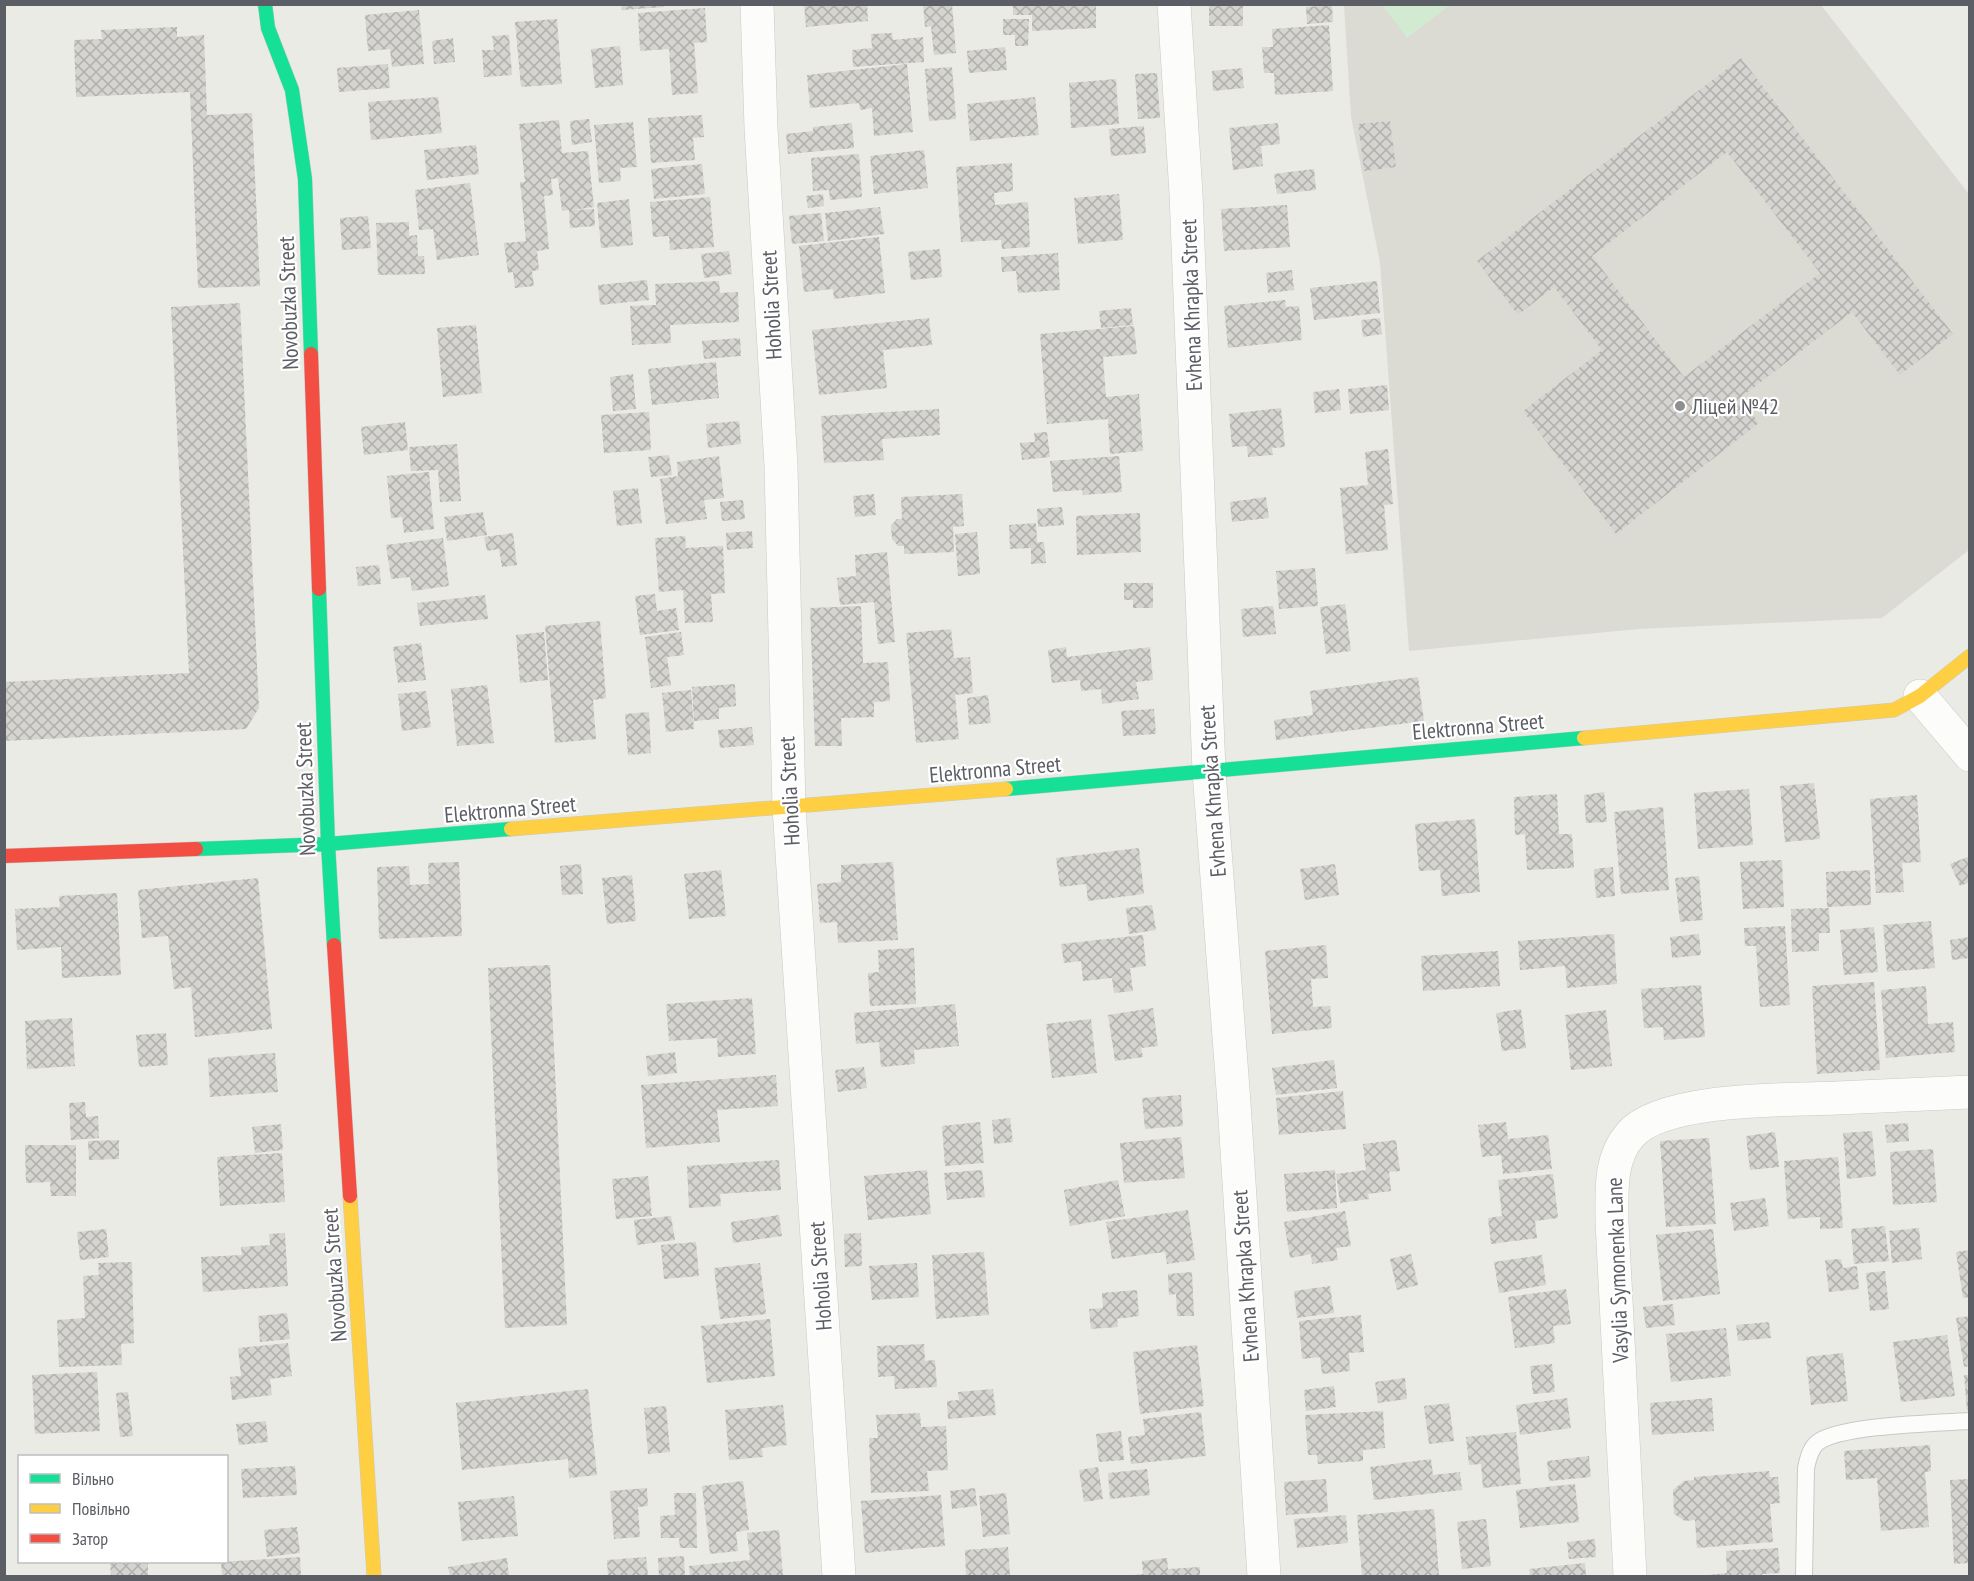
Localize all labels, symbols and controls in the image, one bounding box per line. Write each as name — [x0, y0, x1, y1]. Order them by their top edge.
street label: Evhena Khrapka Street — [1174, 218, 1208, 392]
street label: Novobuzka Street — [272, 236, 304, 370]
street label: Hoholia Street — [754, 250, 788, 360]
place label: Ліцей №42 — [1691, 392, 1779, 420]
marker: Ліцей №42 — [1673, 399, 1687, 413]
street label: Evhena Khrapka Street — [1192, 704, 1232, 878]
street label: Elektronna Street — [1411, 706, 1545, 746]
street label: Novobuzka Street — [289, 722, 321, 856]
street label: Hoholia Street — [772, 736, 806, 846]
street label: Elektronna Street — [928, 749, 1062, 789]
street label: Elektronna Street — [443, 789, 577, 829]
street label: Vasylia Symonenka Lane — [1600, 1177, 1634, 1364]
street label: Evhena Khrapka Street — [1225, 1189, 1265, 1363]
street label: Novobuzka Street — [315, 1207, 353, 1343]
street label: Hoholia Street — [802, 1220, 838, 1332]
legend — [18, 1455, 228, 1563]
text: Вільно — [72, 1467, 114, 1490]
text: Повільно — [72, 1497, 130, 1520]
text: Затор — [72, 1527, 108, 1550]

